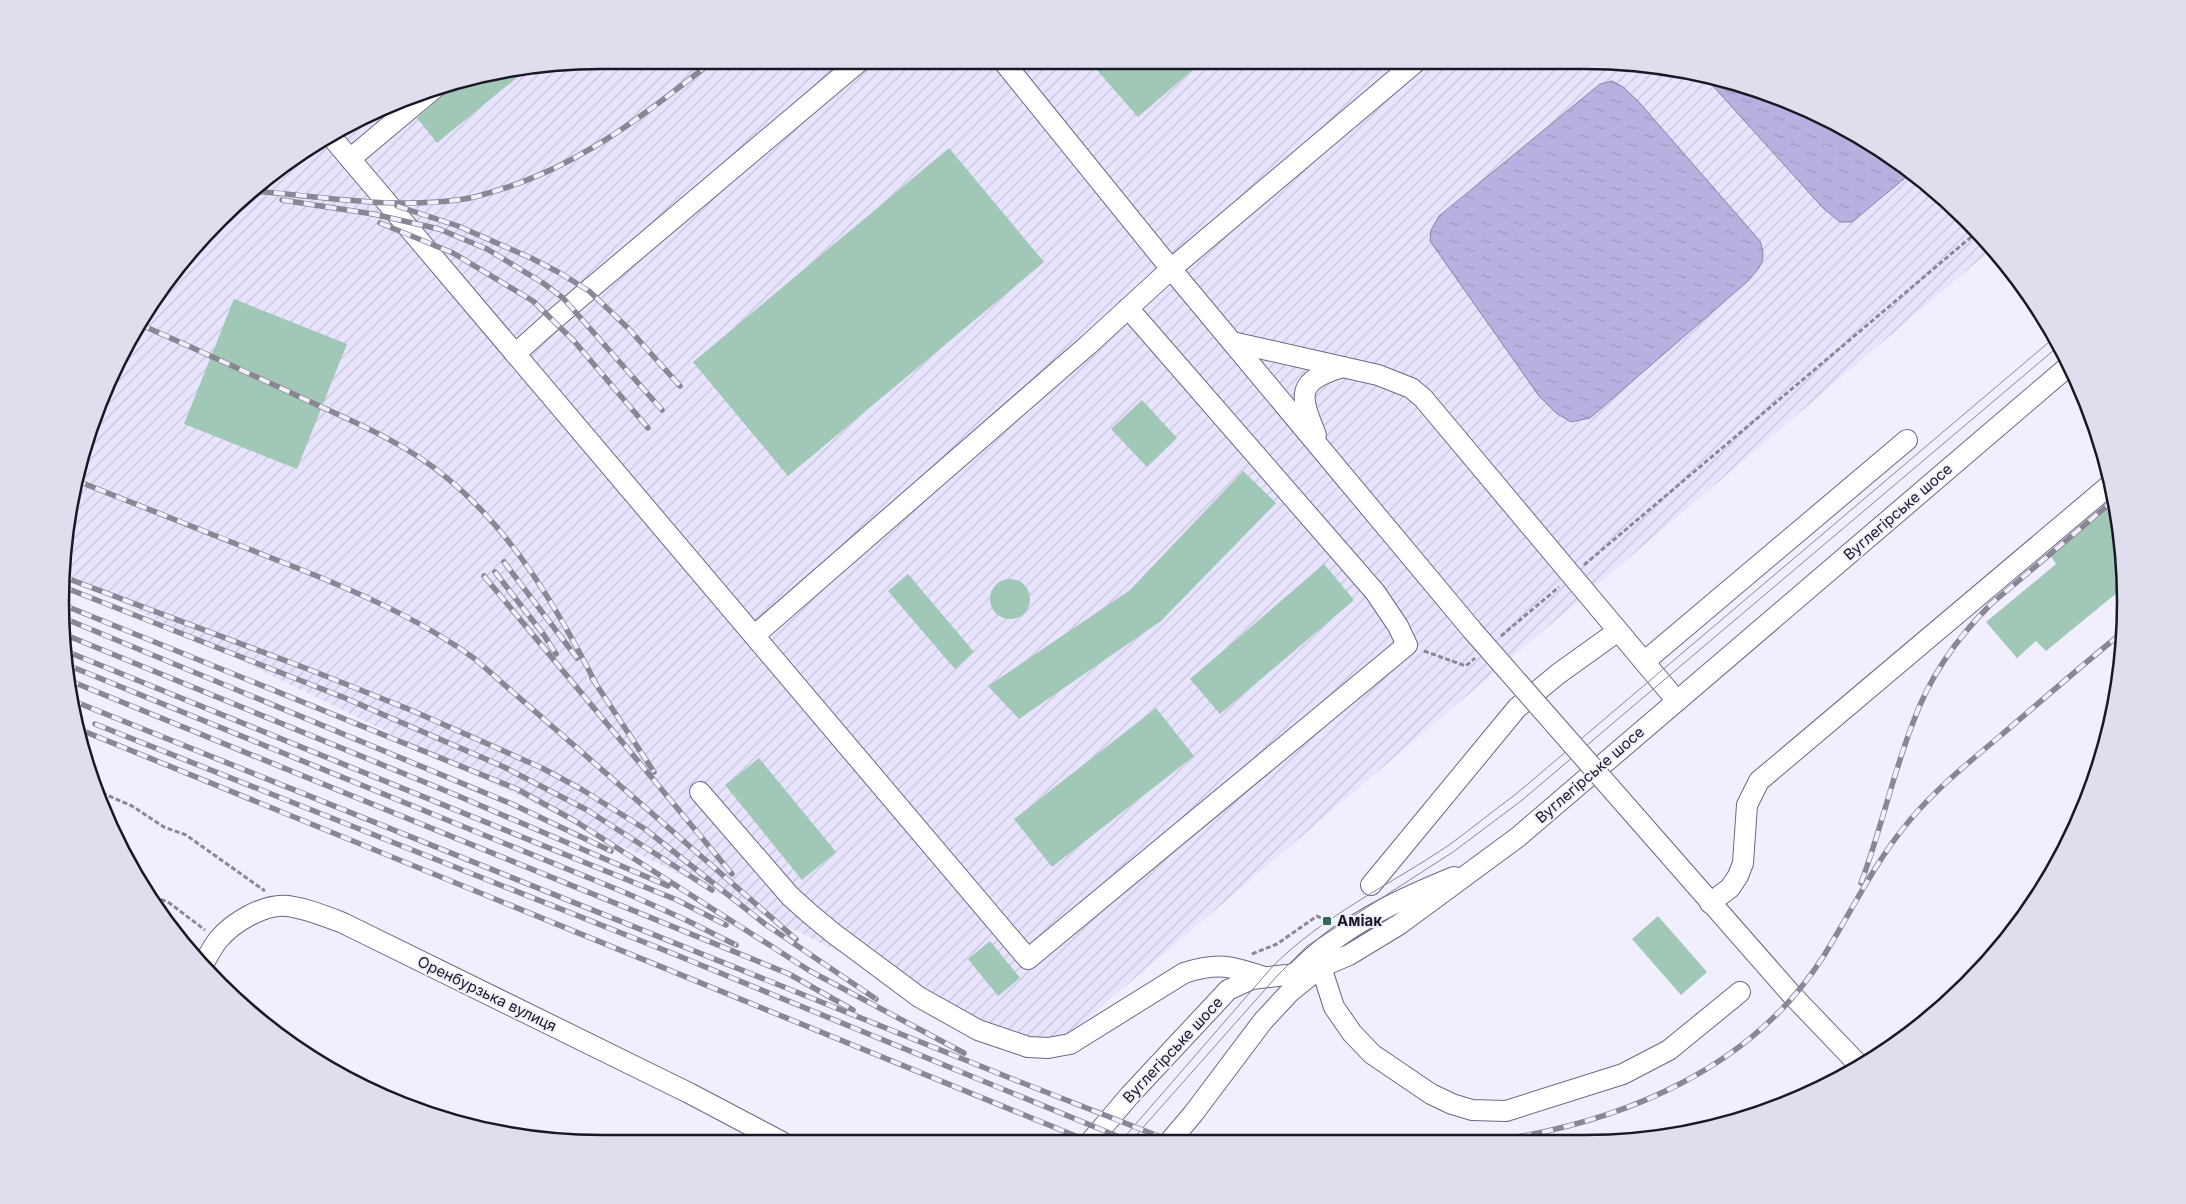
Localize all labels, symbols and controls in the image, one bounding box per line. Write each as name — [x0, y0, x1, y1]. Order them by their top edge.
street label: Вуглегірське шосе — [1839, 459, 1956, 564]
street label: Вуглегірське шосе — [1531, 722, 1648, 827]
place label: Аміак — [1337, 911, 1382, 930]
marker: Аміак — [1321, 915, 1333, 927]
street label: Оренбурзька вулиця — [415, 952, 560, 1035]
street label: Вуглегірське шосе — [1119, 993, 1227, 1107]

